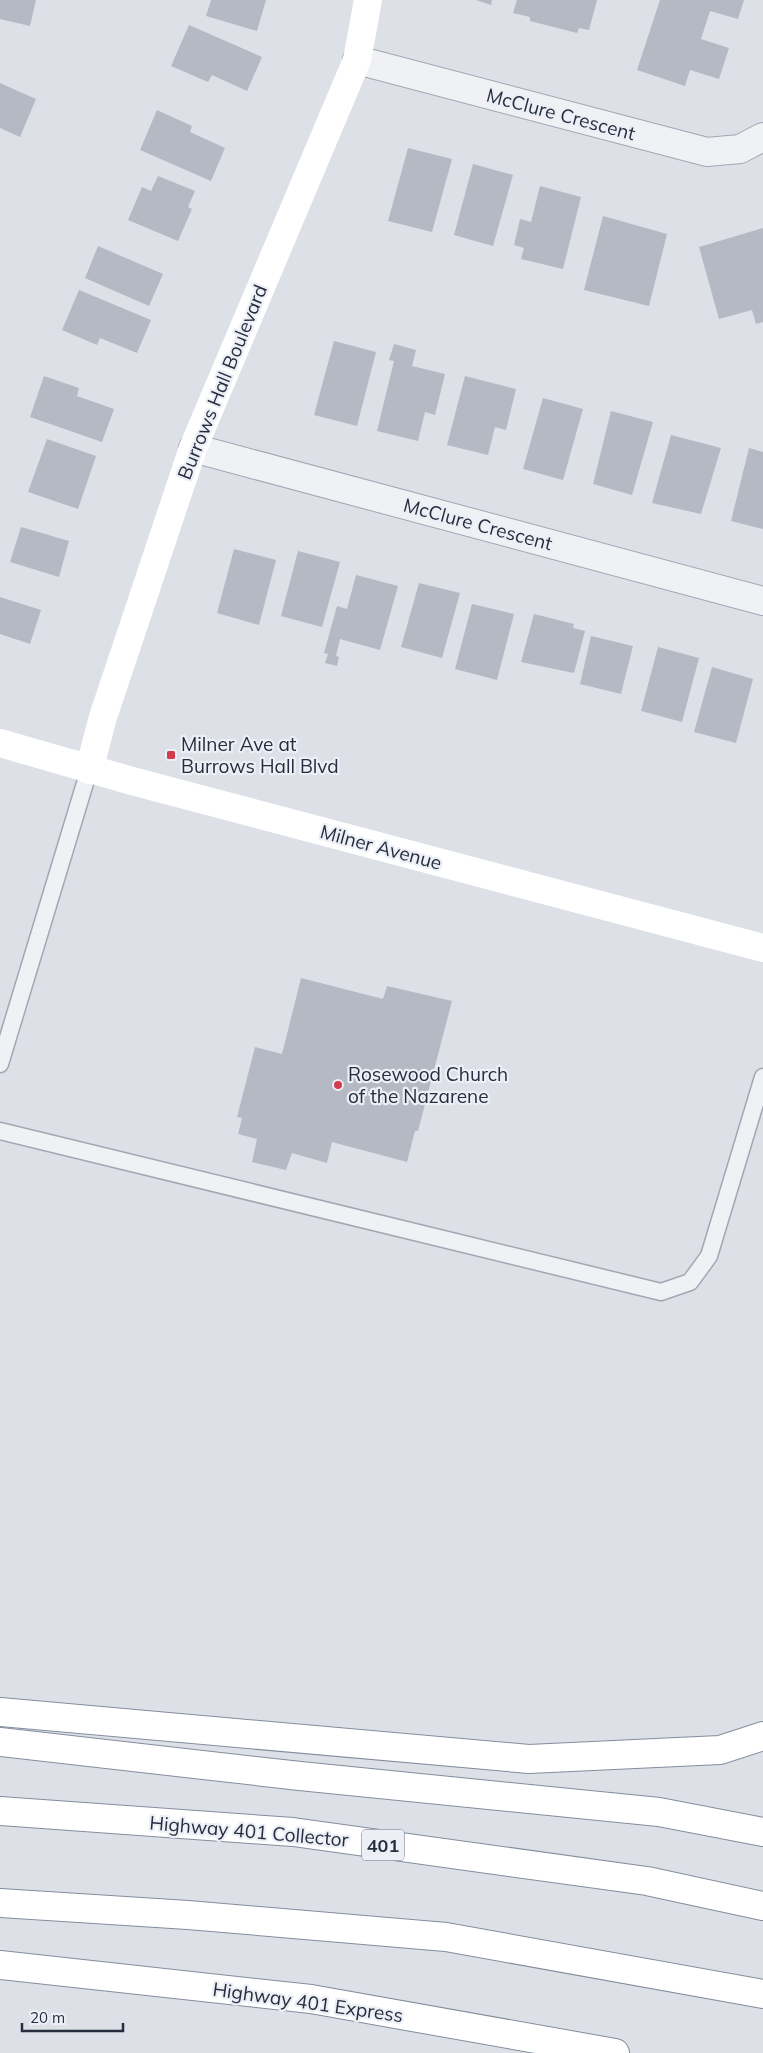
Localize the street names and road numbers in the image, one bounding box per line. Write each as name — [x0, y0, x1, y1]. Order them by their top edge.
street label: McClure Crescent — [484, 83, 638, 145]
street label: Burrows Hall Boulevard — [172, 281, 272, 483]
street label: McClure Crescent — [401, 493, 555, 555]
street label: Milner Avenue — [318, 819, 444, 875]
street label: Highway 401 Collector — [148, 1810, 350, 1852]
road number: 401 — [362, 1830, 404, 1860]
street label: Highway 401 Express — [211, 1977, 405, 2027]

